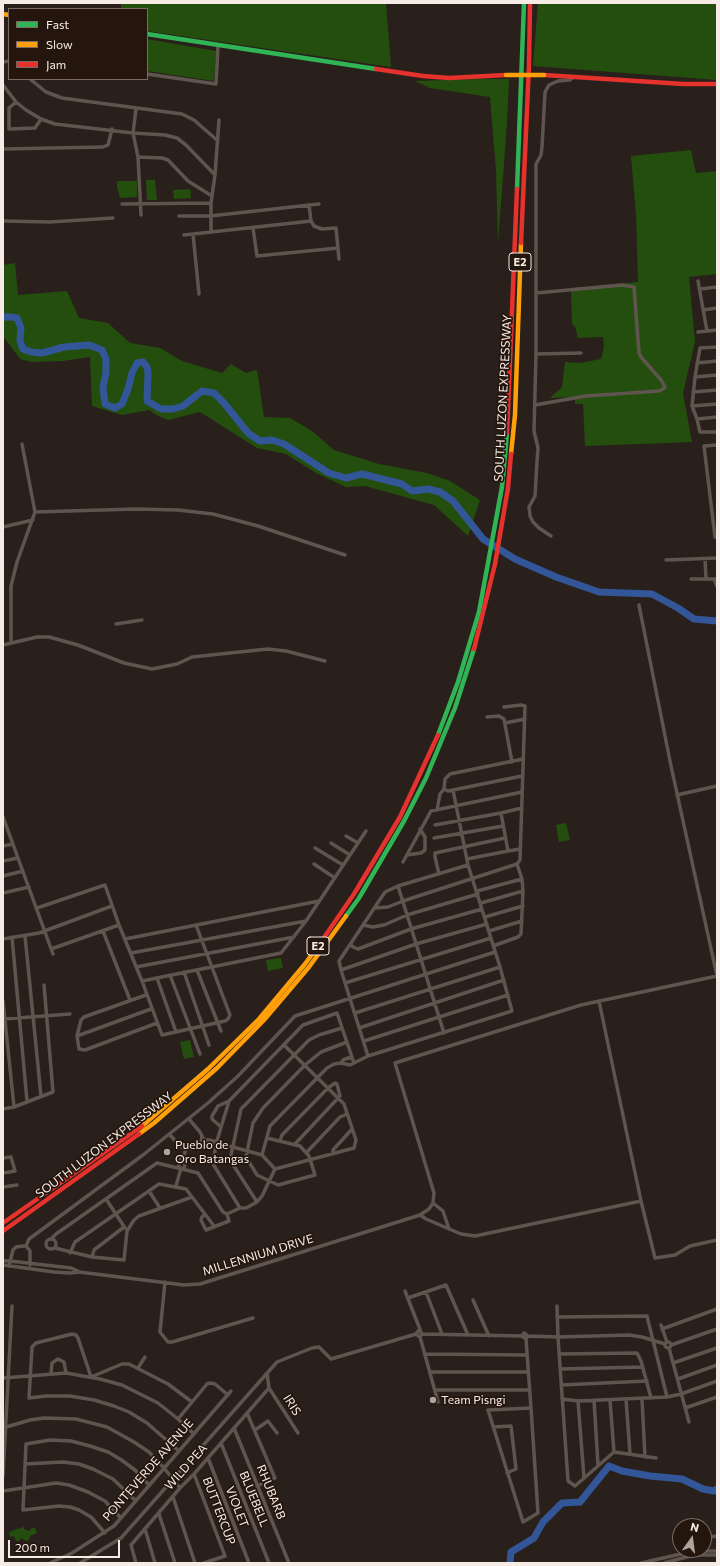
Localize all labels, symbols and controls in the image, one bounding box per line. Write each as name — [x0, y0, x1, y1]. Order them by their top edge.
legend — [8, 8, 148, 80]
text: Fast — [46, 17, 69, 31]
text: Slow — [46, 37, 73, 51]
text: Jam — [46, 57, 66, 71]
road number: E2 — [509, 253, 531, 271]
street label: SOUTH LUZON EXPRESSWAY — [491, 314, 515, 482]
road number: E2 — [307, 937, 329, 955]
street label: SOUTH LUZON EXPRESSWAY — [33, 1089, 175, 1201]
place label: Pueblo de Oro Batangas — [175, 1138, 249, 1166]
marker: Pueblo de Oro Batangas — [162, 1147, 172, 1157]
street label: MILLENNIUM DRIVE — [201, 1231, 315, 1279]
street label: IRIS — [280, 1392, 304, 1418]
place label: Team Pisngi — [441, 1393, 506, 1407]
marker: Team Pisngi — [428, 1395, 438, 1405]
street label: PONTEVERDE AVENUE — [100, 1416, 196, 1524]
street label: WILD PEA — [162, 1441, 210, 1493]
street label: RHUBARB — [254, 1463, 288, 1521]
street label: BLUEBELL — [236, 1469, 272, 1529]
street label: BUTTERCUP — [199, 1475, 239, 1547]
street label: VIOLET — [223, 1484, 251, 1530]
north arrow — [672, 1518, 712, 1558]
text: N — [689, 1520, 700, 1534]
scale bar — [10, 1532, 122, 1558]
text: 200 m — [15, 1540, 50, 1554]

